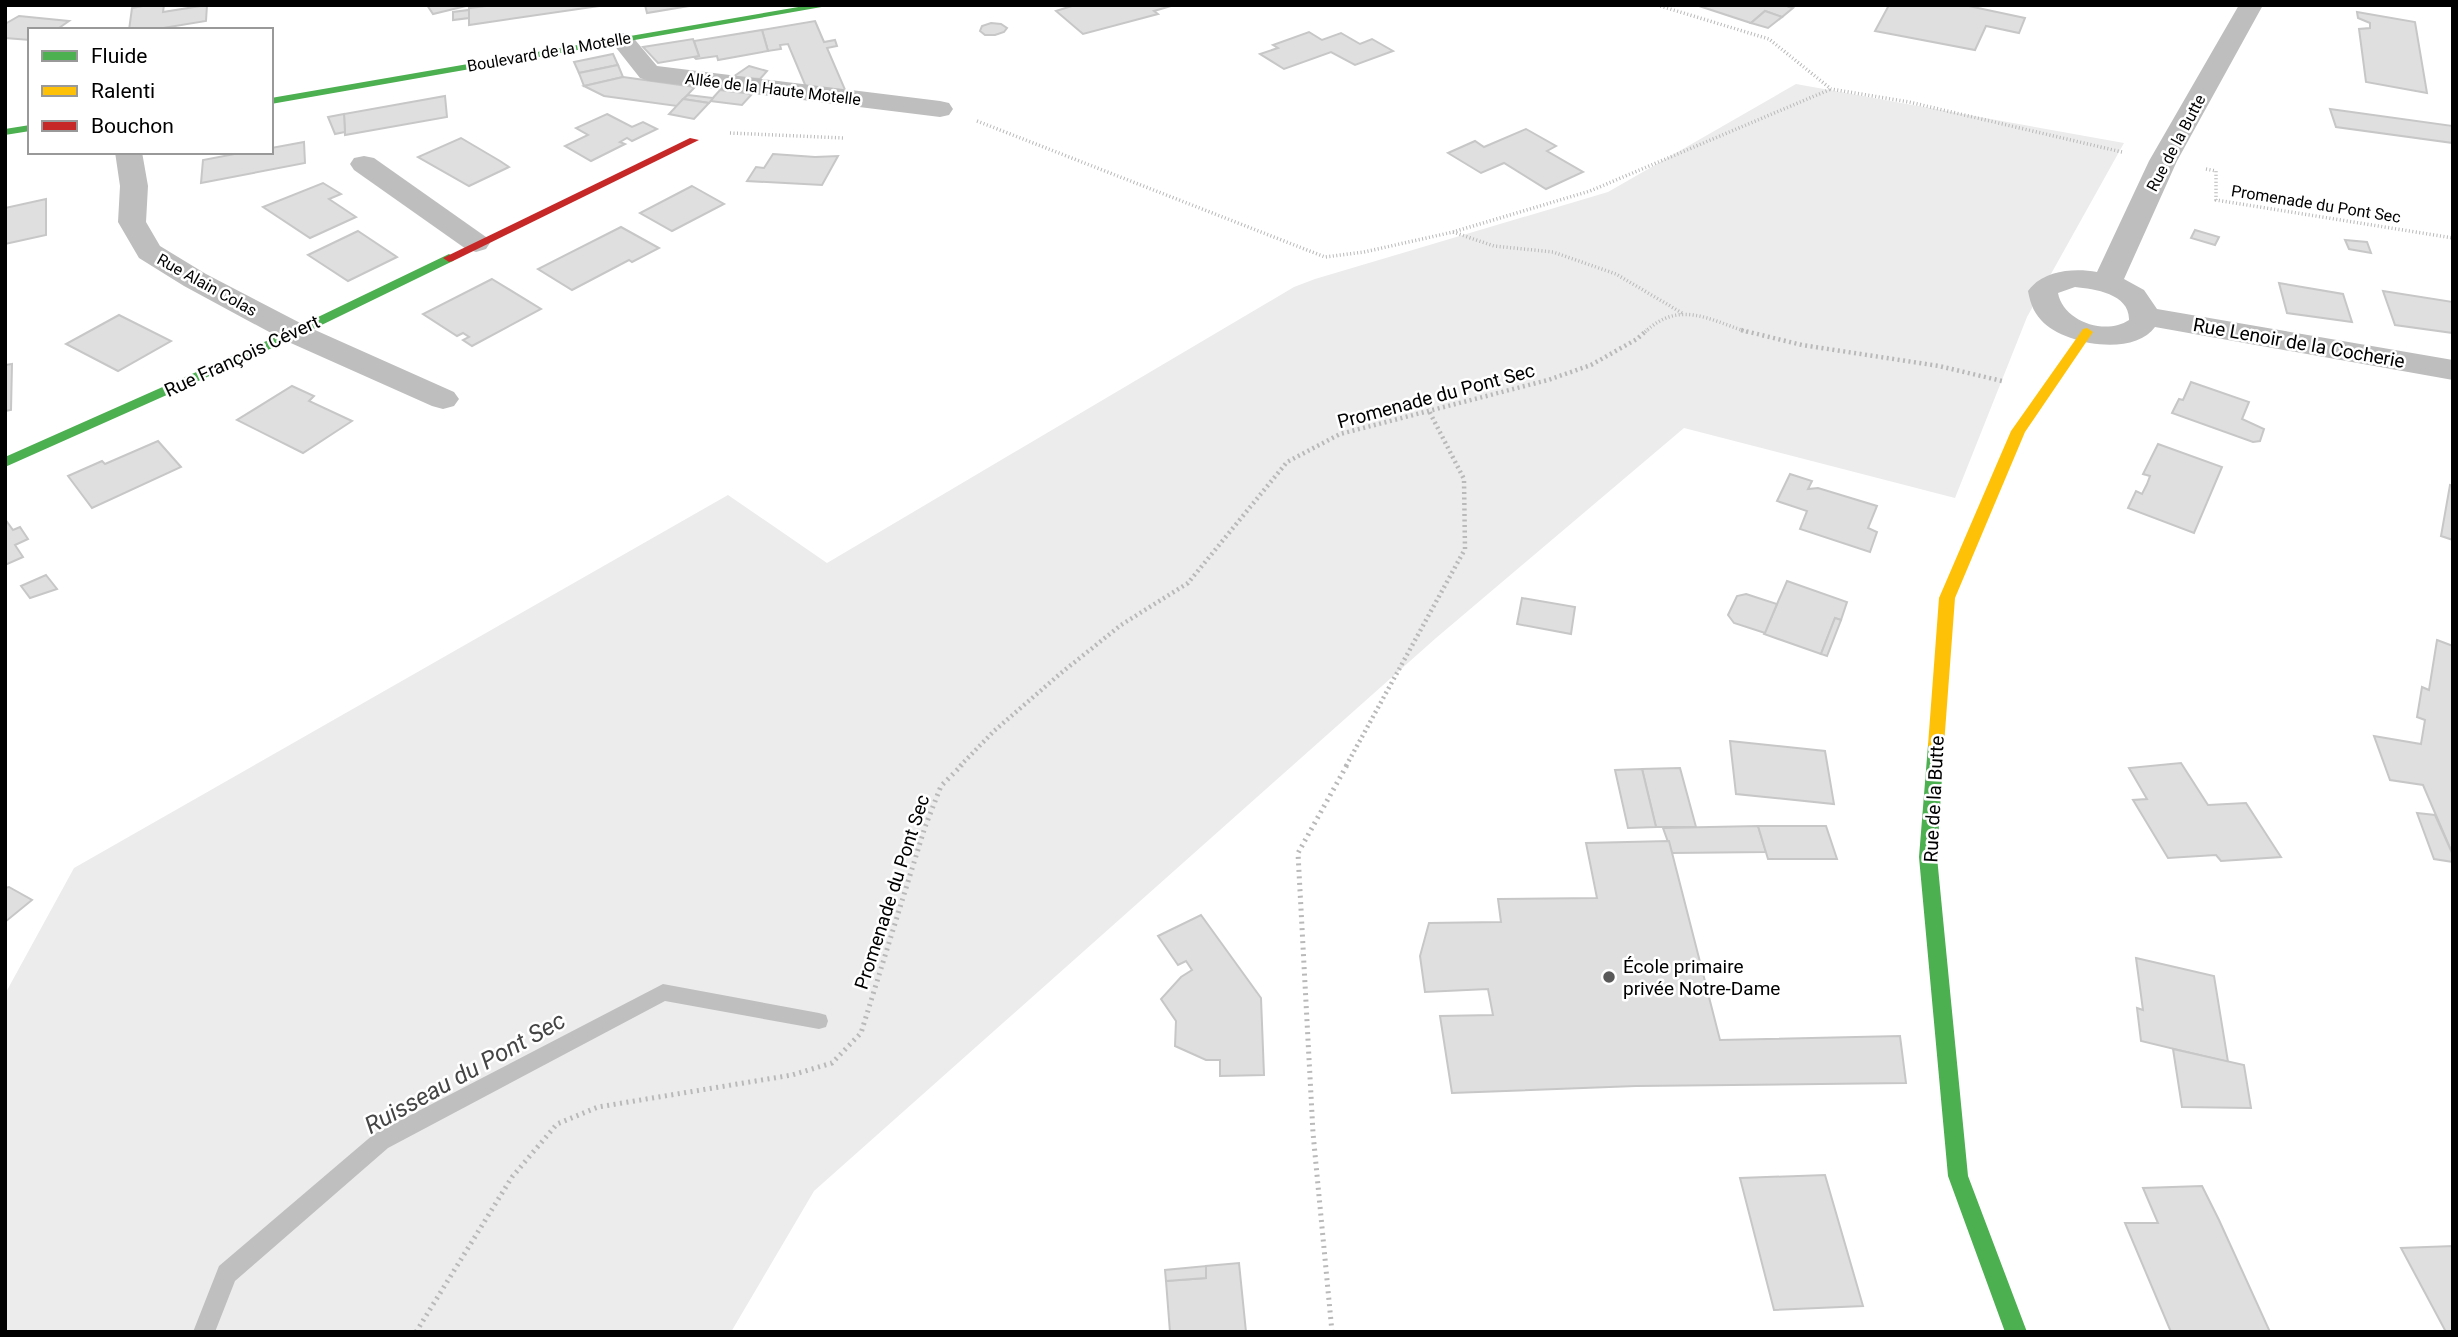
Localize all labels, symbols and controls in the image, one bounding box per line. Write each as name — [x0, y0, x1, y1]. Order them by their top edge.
legend — [28, 28, 273, 154]
street label: Boulevard de la Motelle — [466, 28, 632, 76]
text: Fluide — [91, 44, 147, 68]
street label: Allée de la Haute Motelle — [684, 69, 862, 109]
text: Ralenti — [91, 79, 155, 103]
street label: Rue de la Butte — [2143, 91, 2209, 195]
text: Bouchon — [91, 114, 174, 138]
street label: Promenade du Pont Sec — [2230, 181, 2402, 227]
street label: Rue Alain Colas — [154, 250, 260, 320]
street label: Rue François Cévert — [161, 310, 323, 402]
street label: Rue Lenoir de la Cocherie — [2191, 313, 2407, 373]
street label: Promenade du Pont Sec — [1335, 359, 1537, 433]
street label: Rue de la Butte — [1919, 735, 1949, 863]
street label: Promenade du Pont Sec — [850, 792, 934, 992]
place label: École primaire privée Notre-Dame — [1623, 955, 1780, 1000]
marker: École primaire privée Notre-Dame — [1601, 969, 1617, 985]
water label: Ruisseau du Pont Sec — [360, 1006, 570, 1140]

